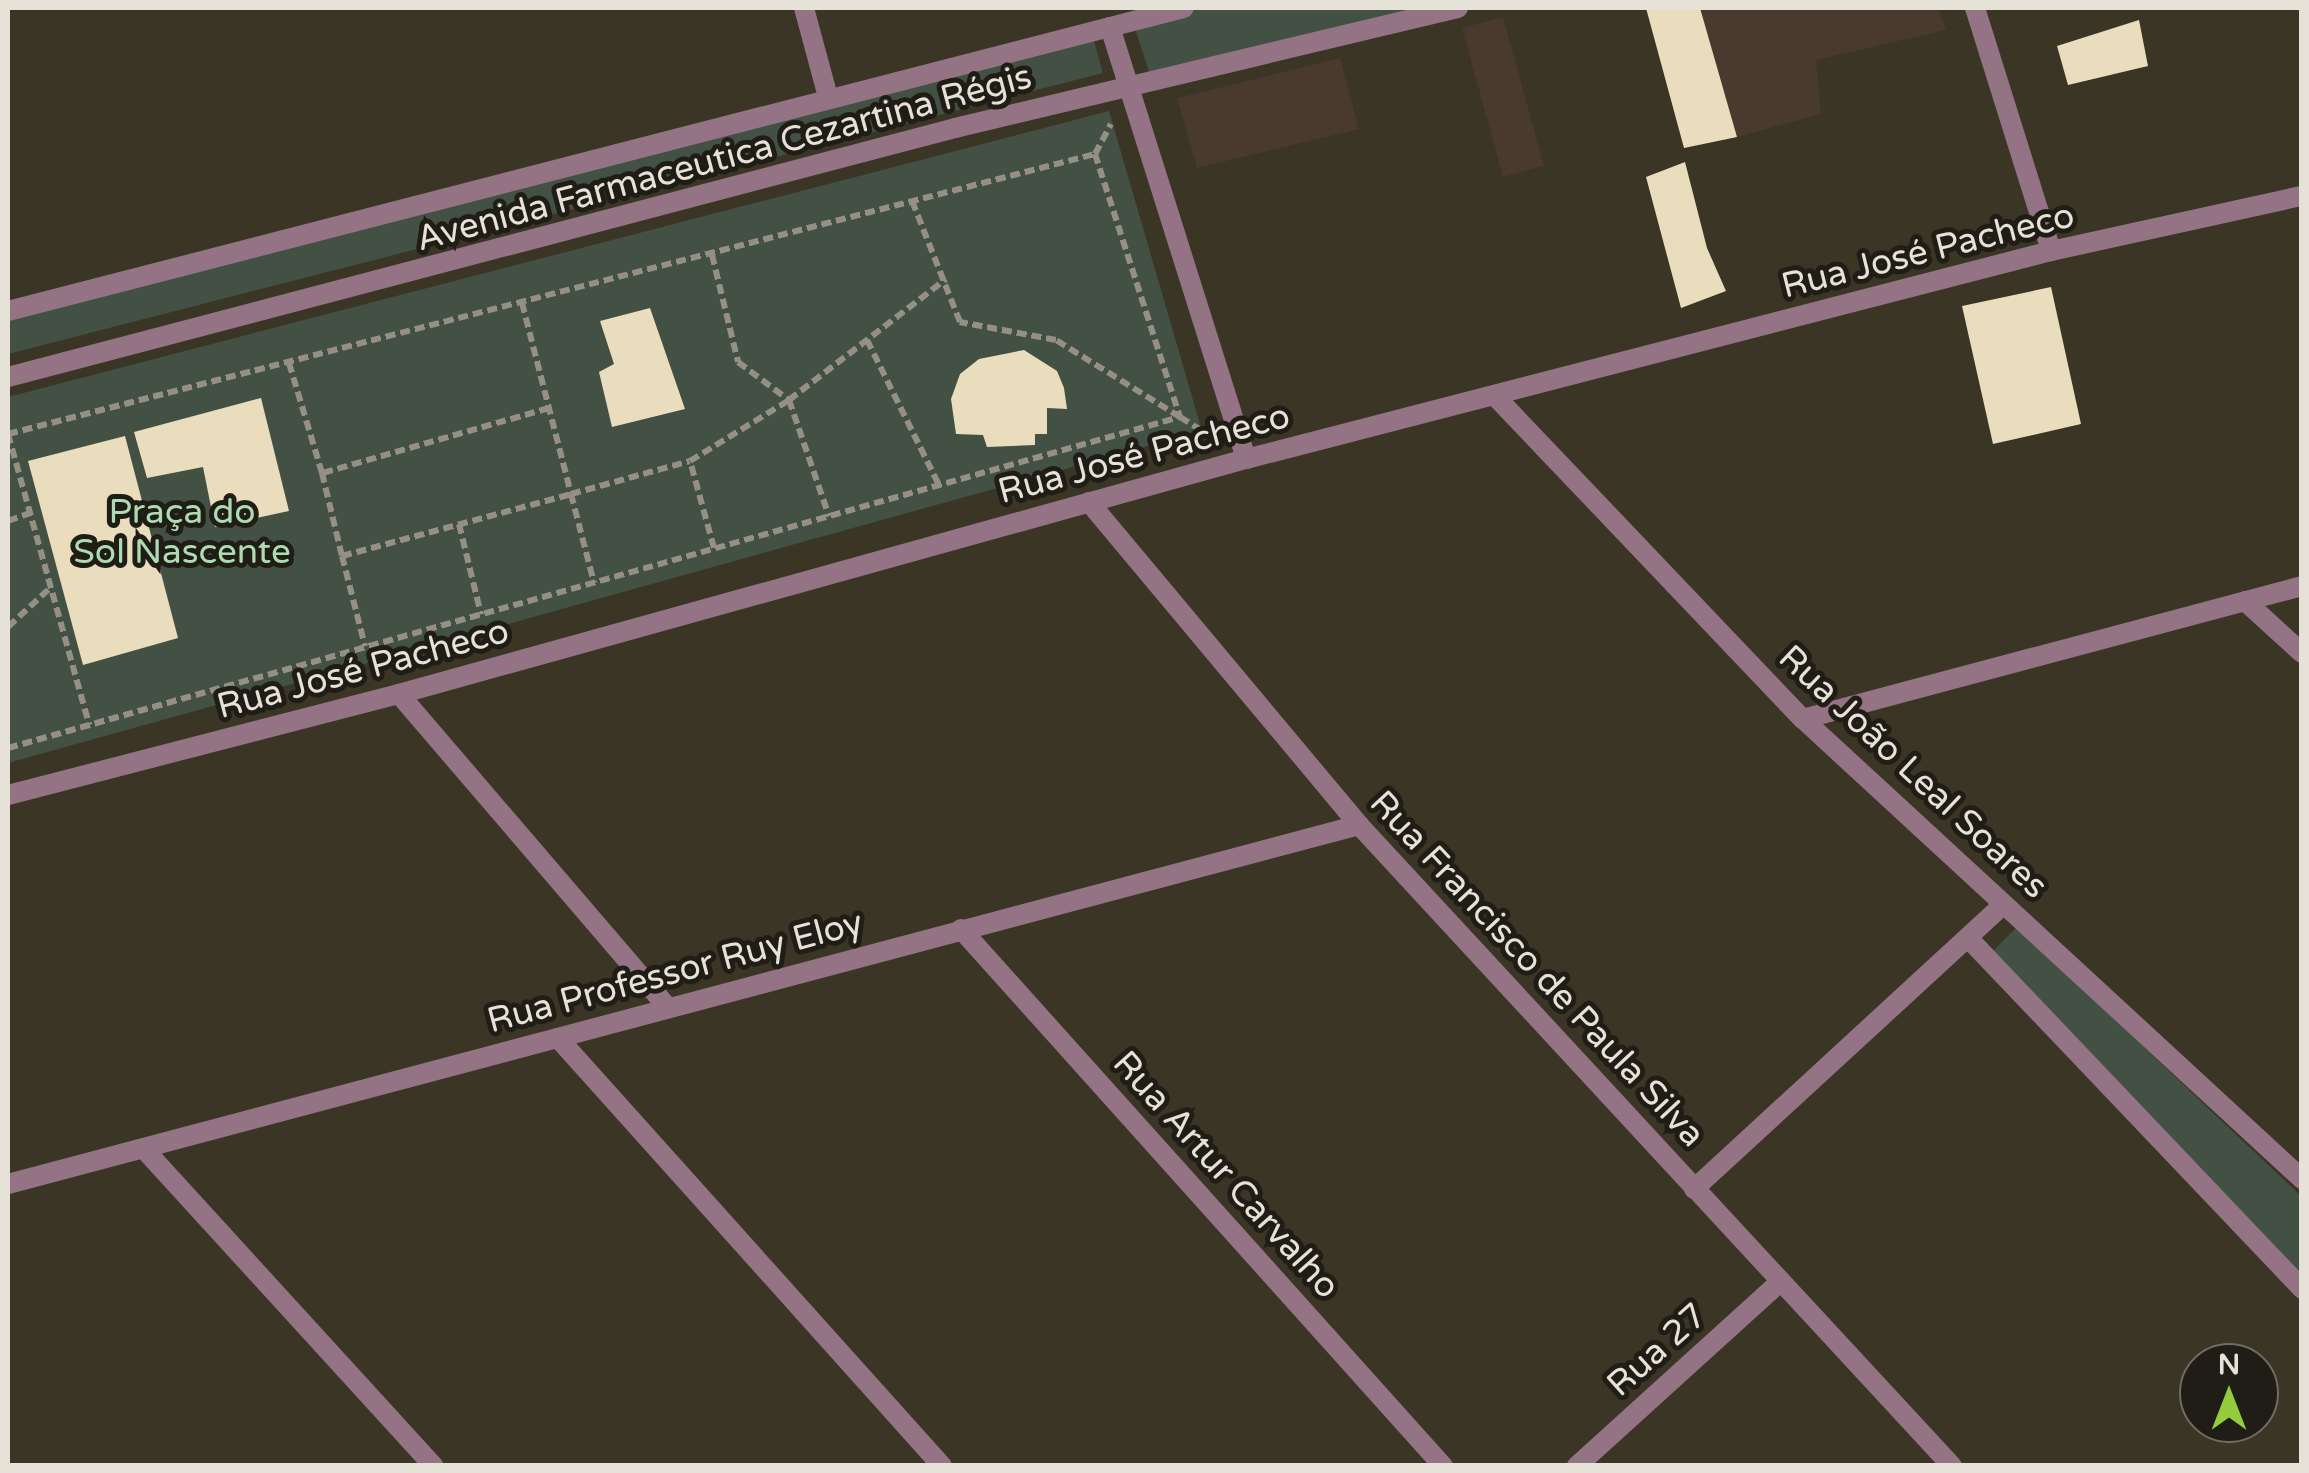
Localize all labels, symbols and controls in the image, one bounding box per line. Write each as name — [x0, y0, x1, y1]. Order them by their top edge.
street label: Avenida Farmaceutica Cezartina Régis — [412, 56, 1036, 260]
street label: Rua José Pacheco — [1777, 194, 2079, 308]
street label: Rua José Pacheco — [994, 395, 1294, 513]
park label: Praça do Sol Nascente — [73, 491, 291, 573]
street label: Rua José Pacheco — [213, 610, 513, 728]
street label: Rua João Leal Soares — [1770, 637, 2056, 907]
street label: Rua Francisco de Paula Silva — [1361, 782, 1713, 1156]
street label: Rua Professor Ruy Eloy — [483, 902, 867, 1042]
street label: Rua Artur Carvalho — [1104, 1043, 1348, 1307]
street label: Rua 27 — [1599, 1295, 1715, 1405]
north arrow — [2179, 1343, 2279, 1443]
text: N — [2218, 1348, 2240, 1382]

